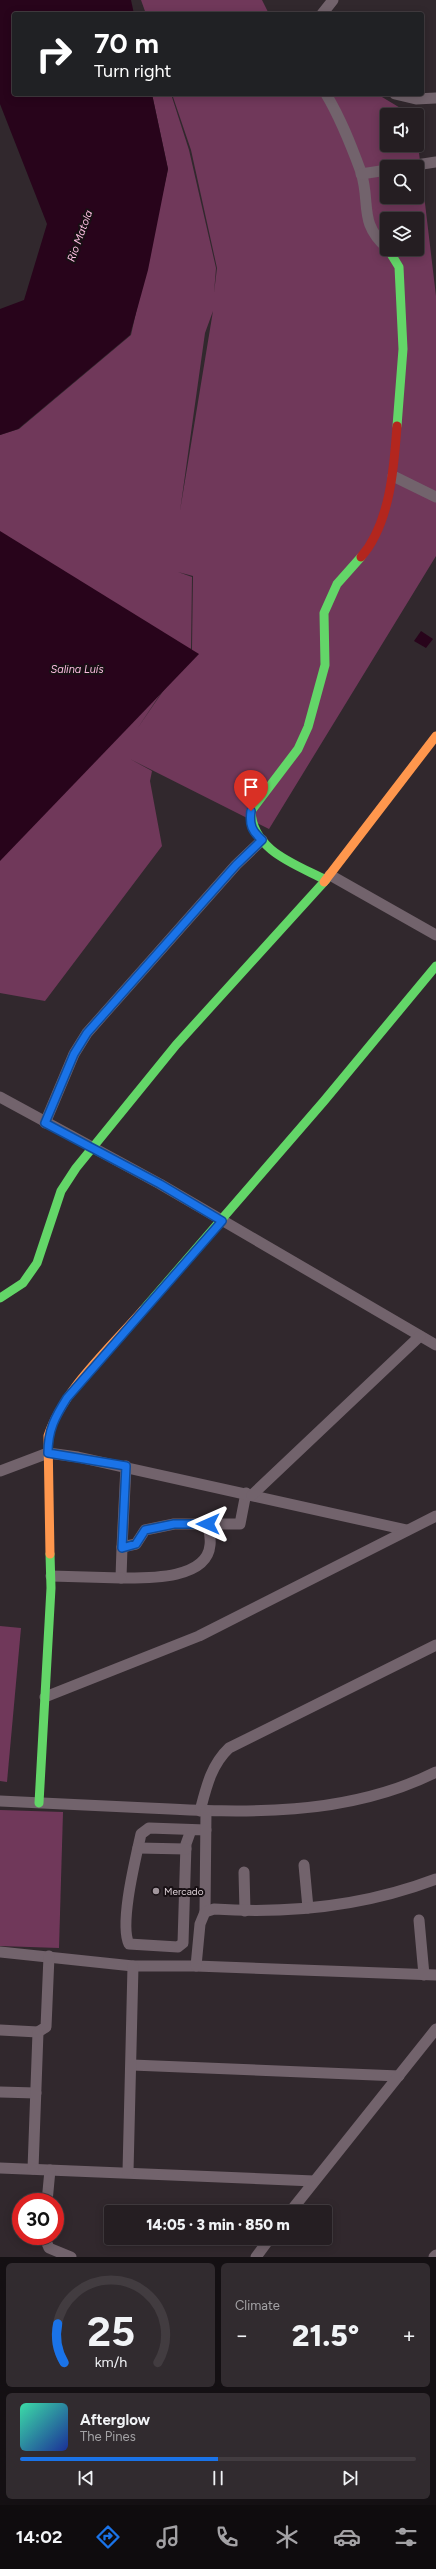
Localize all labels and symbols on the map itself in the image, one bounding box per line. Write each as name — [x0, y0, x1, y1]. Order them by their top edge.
water label: Rio Matola — [65, 208, 95, 264]
water label: Salina Luís — [50, 663, 104, 676]
pin — [234, 770, 268, 811]
position arrow — [187, 1503, 229, 1545]
place label: Mercado — [164, 1885, 204, 1898]
marker: Mercado — [151, 1886, 161, 1896]
speed limit sign: 30 — [12, 2193, 64, 2245]

